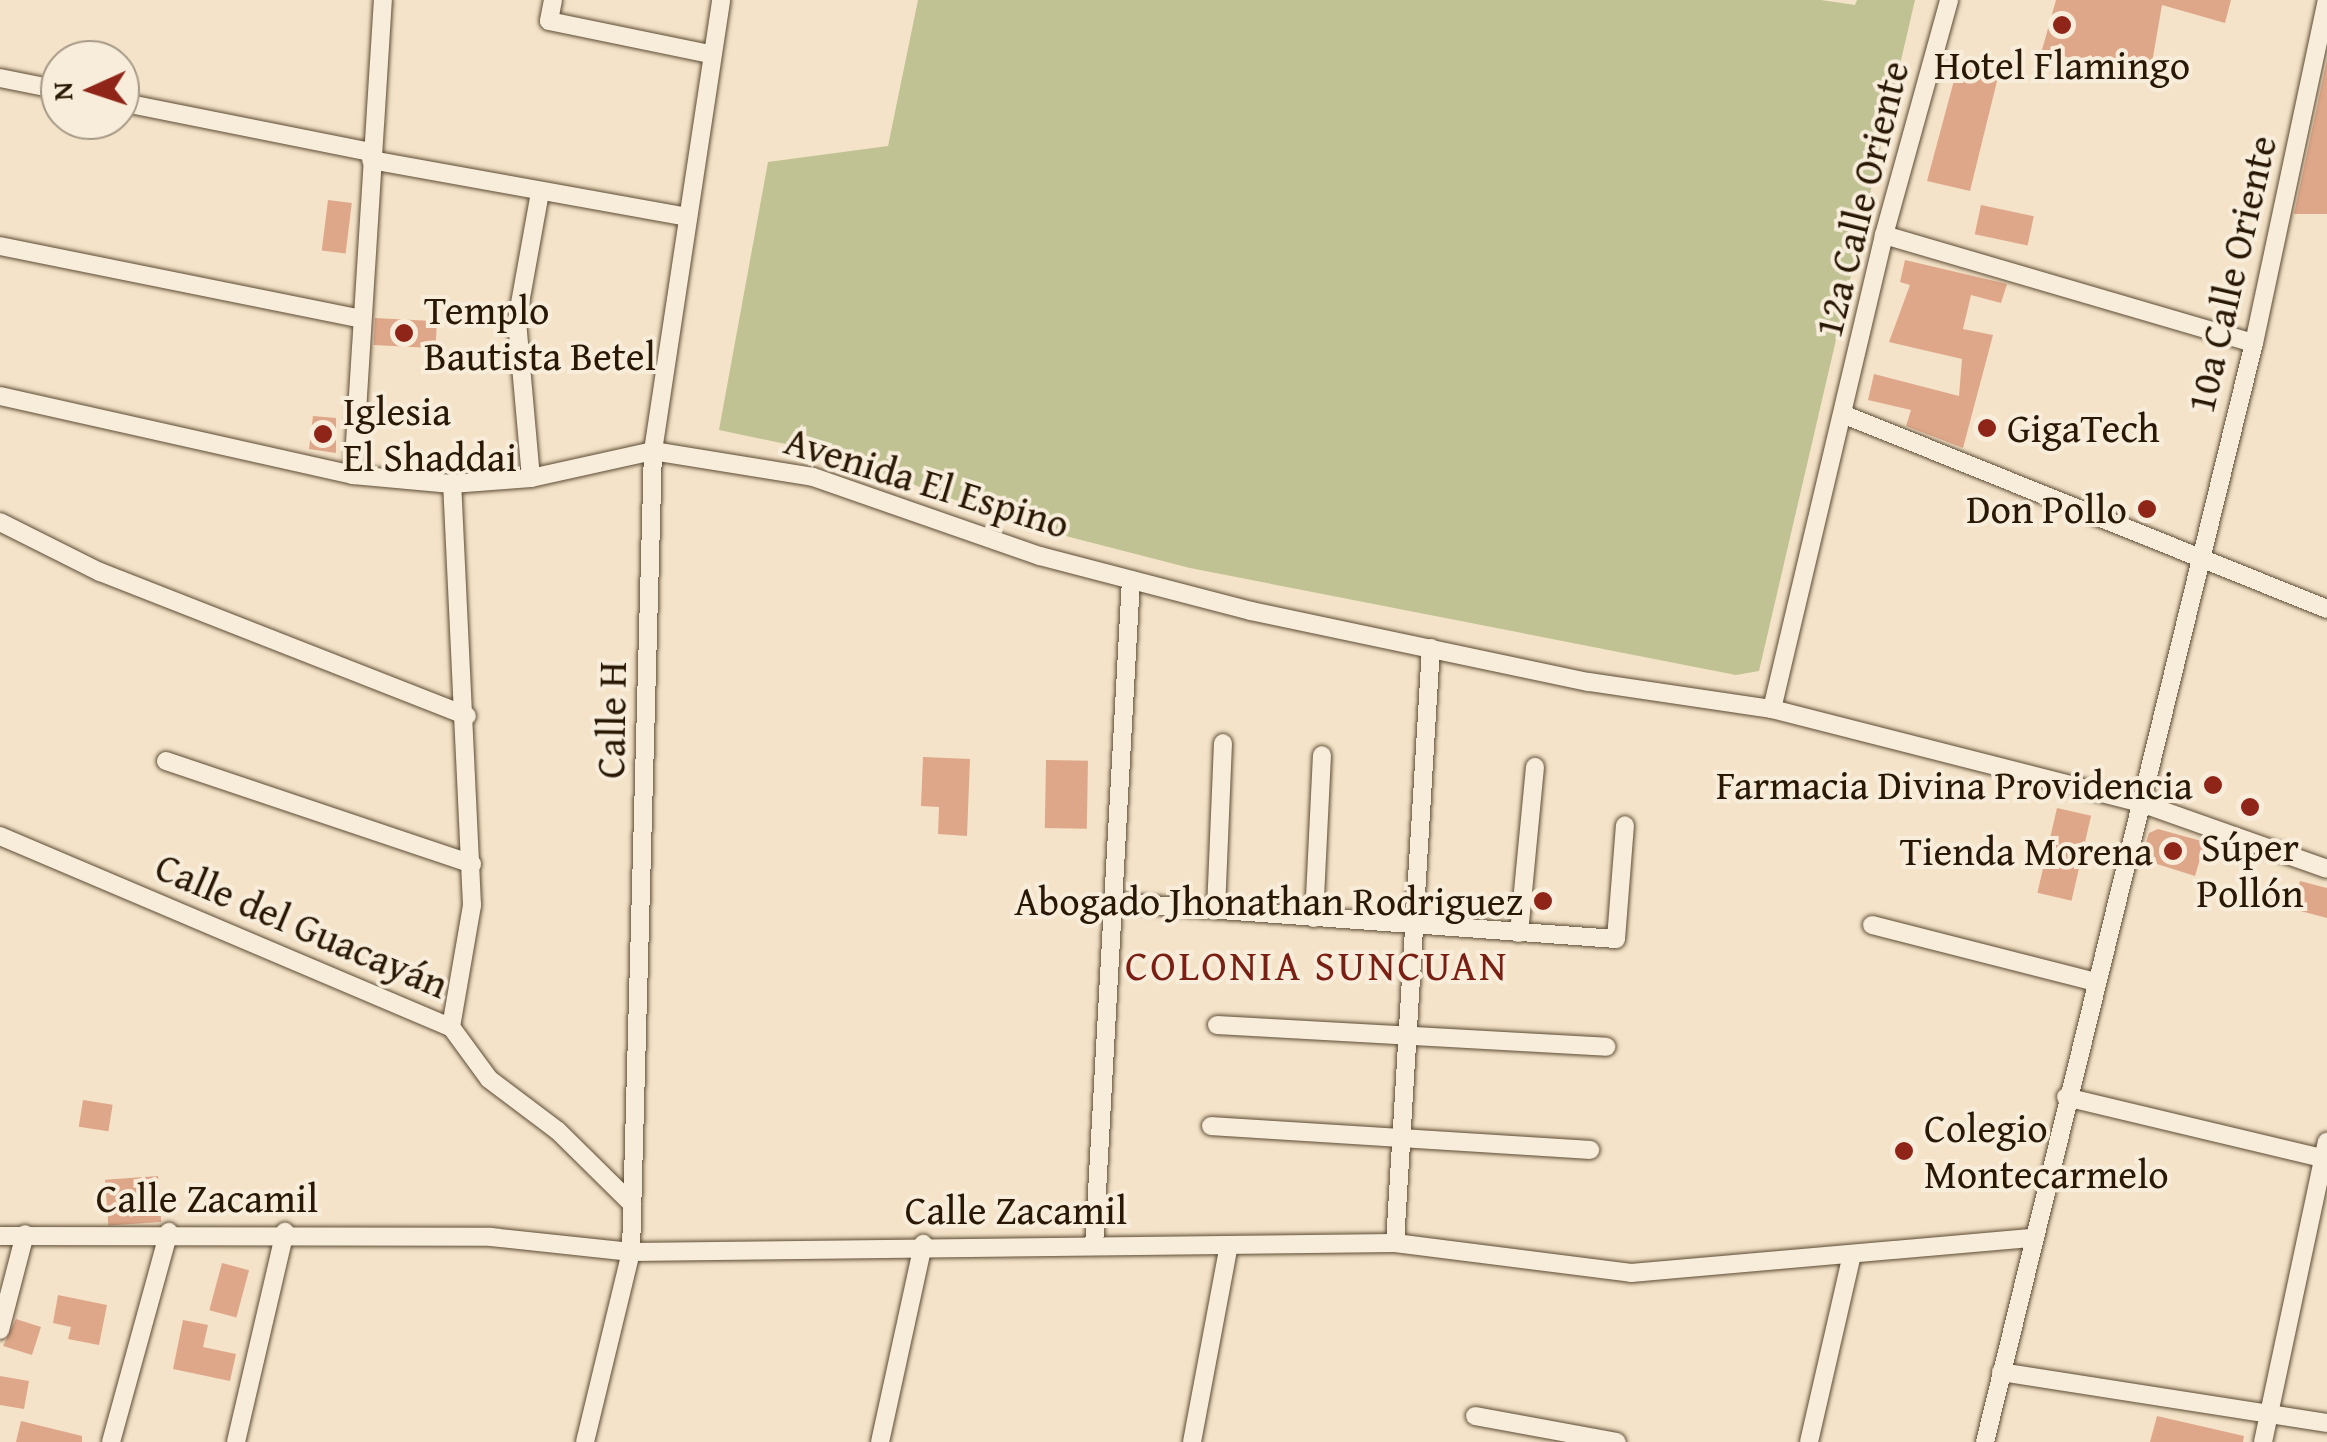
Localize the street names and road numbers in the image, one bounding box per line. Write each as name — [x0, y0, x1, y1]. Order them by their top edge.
street label: 12a Calle Oriente — [1803, 56, 1919, 342]
street label: 10a Calle Oriente — [2176, 131, 2286, 417]
street label: Avenida El Espino — [779, 416, 1075, 548]
street label: Calle H — [586, 661, 636, 779]
street label: Calle del Guacayán — [149, 842, 455, 1008]
street label: Calle Zacamil — [96, 1174, 318, 1222]
street label: Calle Zacamil — [905, 1186, 1127, 1234]

